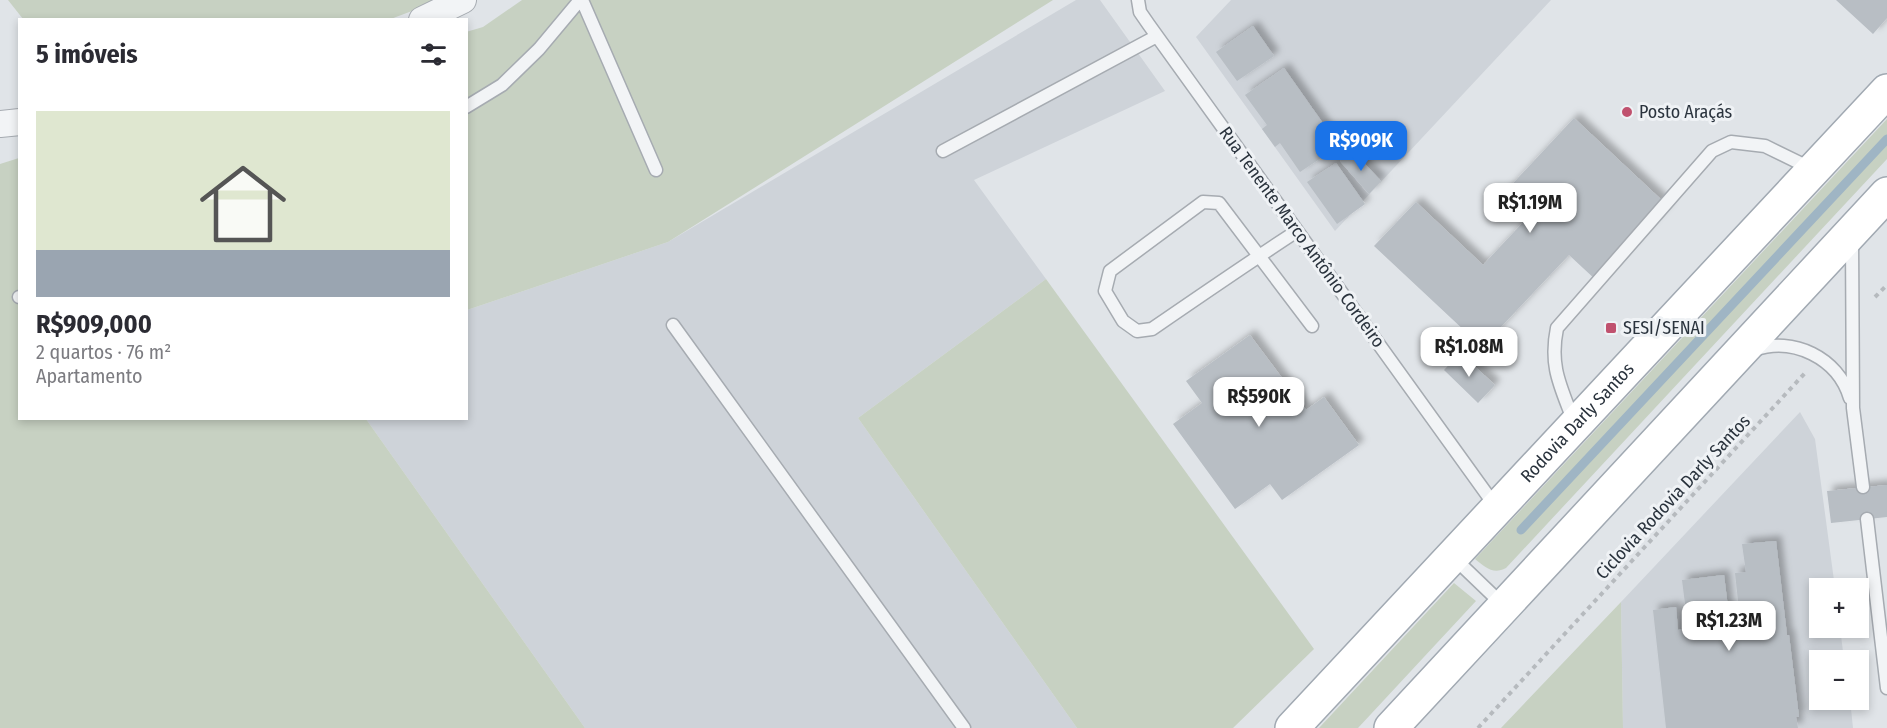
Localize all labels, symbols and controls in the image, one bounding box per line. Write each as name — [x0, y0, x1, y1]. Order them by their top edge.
icon: filters — [417, 38, 450, 71]
text: 5 imóveis — [36, 39, 138, 70]
place label: Posto Araçás — [1639, 101, 1733, 123]
marker: Posto Araçás — [1620, 105, 1634, 119]
pin: R$909K — [1312, 121, 1410, 172]
street label: Rua Tenente Marco Antônio Cordeiro — [1214, 122, 1390, 352]
text: R$909K — [1329, 128, 1393, 152]
icon: home — [189, 150, 297, 258]
pin: R$1.19M — [1475, 183, 1585, 234]
text: R$1.19M — [1498, 190, 1562, 214]
text: R$909,000 — [36, 309, 152, 340]
place label: SESI/SENAI — [1623, 317, 1705, 339]
marker: SESI/SENAI — [1604, 321, 1618, 335]
pin: R$1.08M — [1414, 327, 1524, 378]
text: R$1.08M — [1435, 334, 1503, 358]
text: 2 quartos · 76 m² — [36, 340, 171, 364]
street label: Rodovia Darly Santos — [1516, 358, 1639, 487]
text: Apartamento — [36, 364, 143, 388]
pin: R$590K — [1210, 377, 1308, 428]
text: R$590K — [1227, 384, 1291, 408]
street label: Ciclovia Rodovia Darly Santos — [1591, 410, 1755, 584]
map controls — [1809, 578, 1869, 710]
button: + — [1809, 578, 1869, 638]
pin: R$1.23M — [1674, 601, 1784, 652]
text: R$1.23M — [1696, 608, 1762, 632]
button: − — [1809, 650, 1869, 710]

